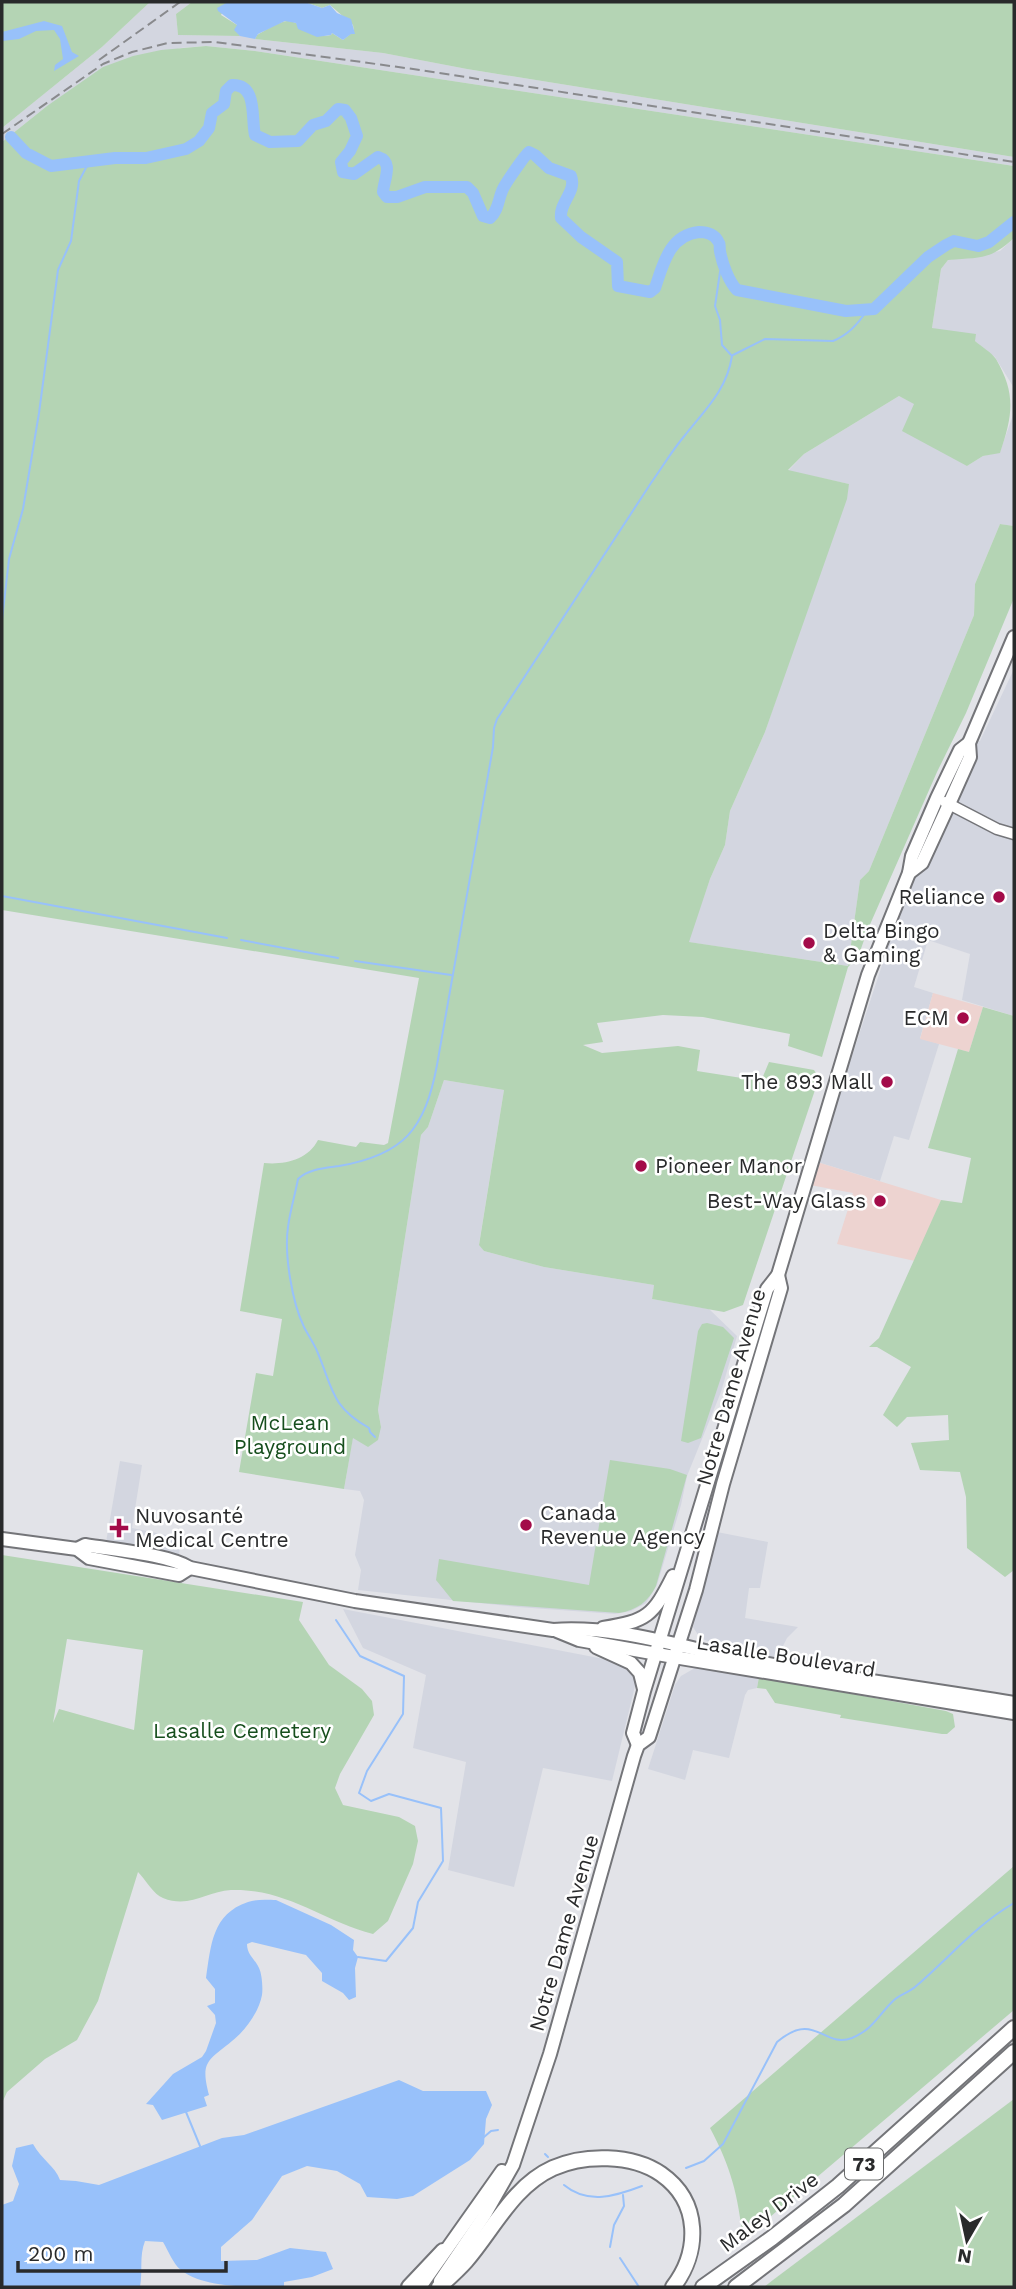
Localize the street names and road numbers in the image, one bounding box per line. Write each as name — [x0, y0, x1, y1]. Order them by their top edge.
street label: Notre Dame Avenue — [690, 1285, 771, 1488]
street label: Lasalle Boulevard — [695, 1629, 877, 1682]
street label: Notre Dame Avenue — [523, 1831, 604, 2034]
road number: 73 — [845, 2148, 883, 2180]
street label: Maley Drive — [714, 2166, 823, 2257]

